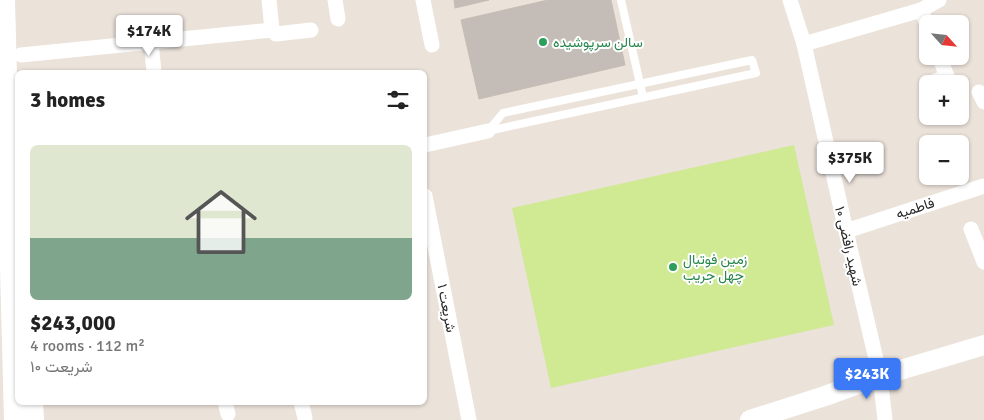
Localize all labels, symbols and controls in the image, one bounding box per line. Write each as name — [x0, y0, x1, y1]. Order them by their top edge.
pin: $174K — [114, 15, 184, 57]
north arrow — [919, 15, 969, 65]
map controls — [919, 15, 969, 185]
text: $174K — [127, 21, 171, 41]
place label: سالن سرپوشیده — [553, 34, 643, 52]
marker: سالن سرپوشیده — [537, 36, 549, 48]
button: + — [919, 75, 969, 125]
icon: filters — [384, 86, 412, 114]
text: 3 homes — [30, 87, 105, 113]
button: − — [919, 135, 969, 185]
pin: $375K — [815, 142, 885, 184]
text: $375K — [828, 148, 872, 168]
icon: home — [176, 177, 266, 267]
street label: فاطمیه — [894, 194, 937, 223]
street label: شهید رافضی ۱۰ — [831, 205, 866, 288]
place label: زمین فوتبال چهل جریب — [683, 251, 747, 285]
marker: زمین فوتبال چهل جریب — [667, 261, 679, 273]
street label: شریعت ۱ — [433, 282, 460, 334]
text: $243,000 — [30, 310, 116, 336]
text: 4 rooms · 112 m² — [30, 336, 145, 356]
text: شریعت ۱۰ — [30, 357, 93, 377]
pin: $243K — [832, 358, 902, 400]
text: $243K — [845, 364, 889, 384]

